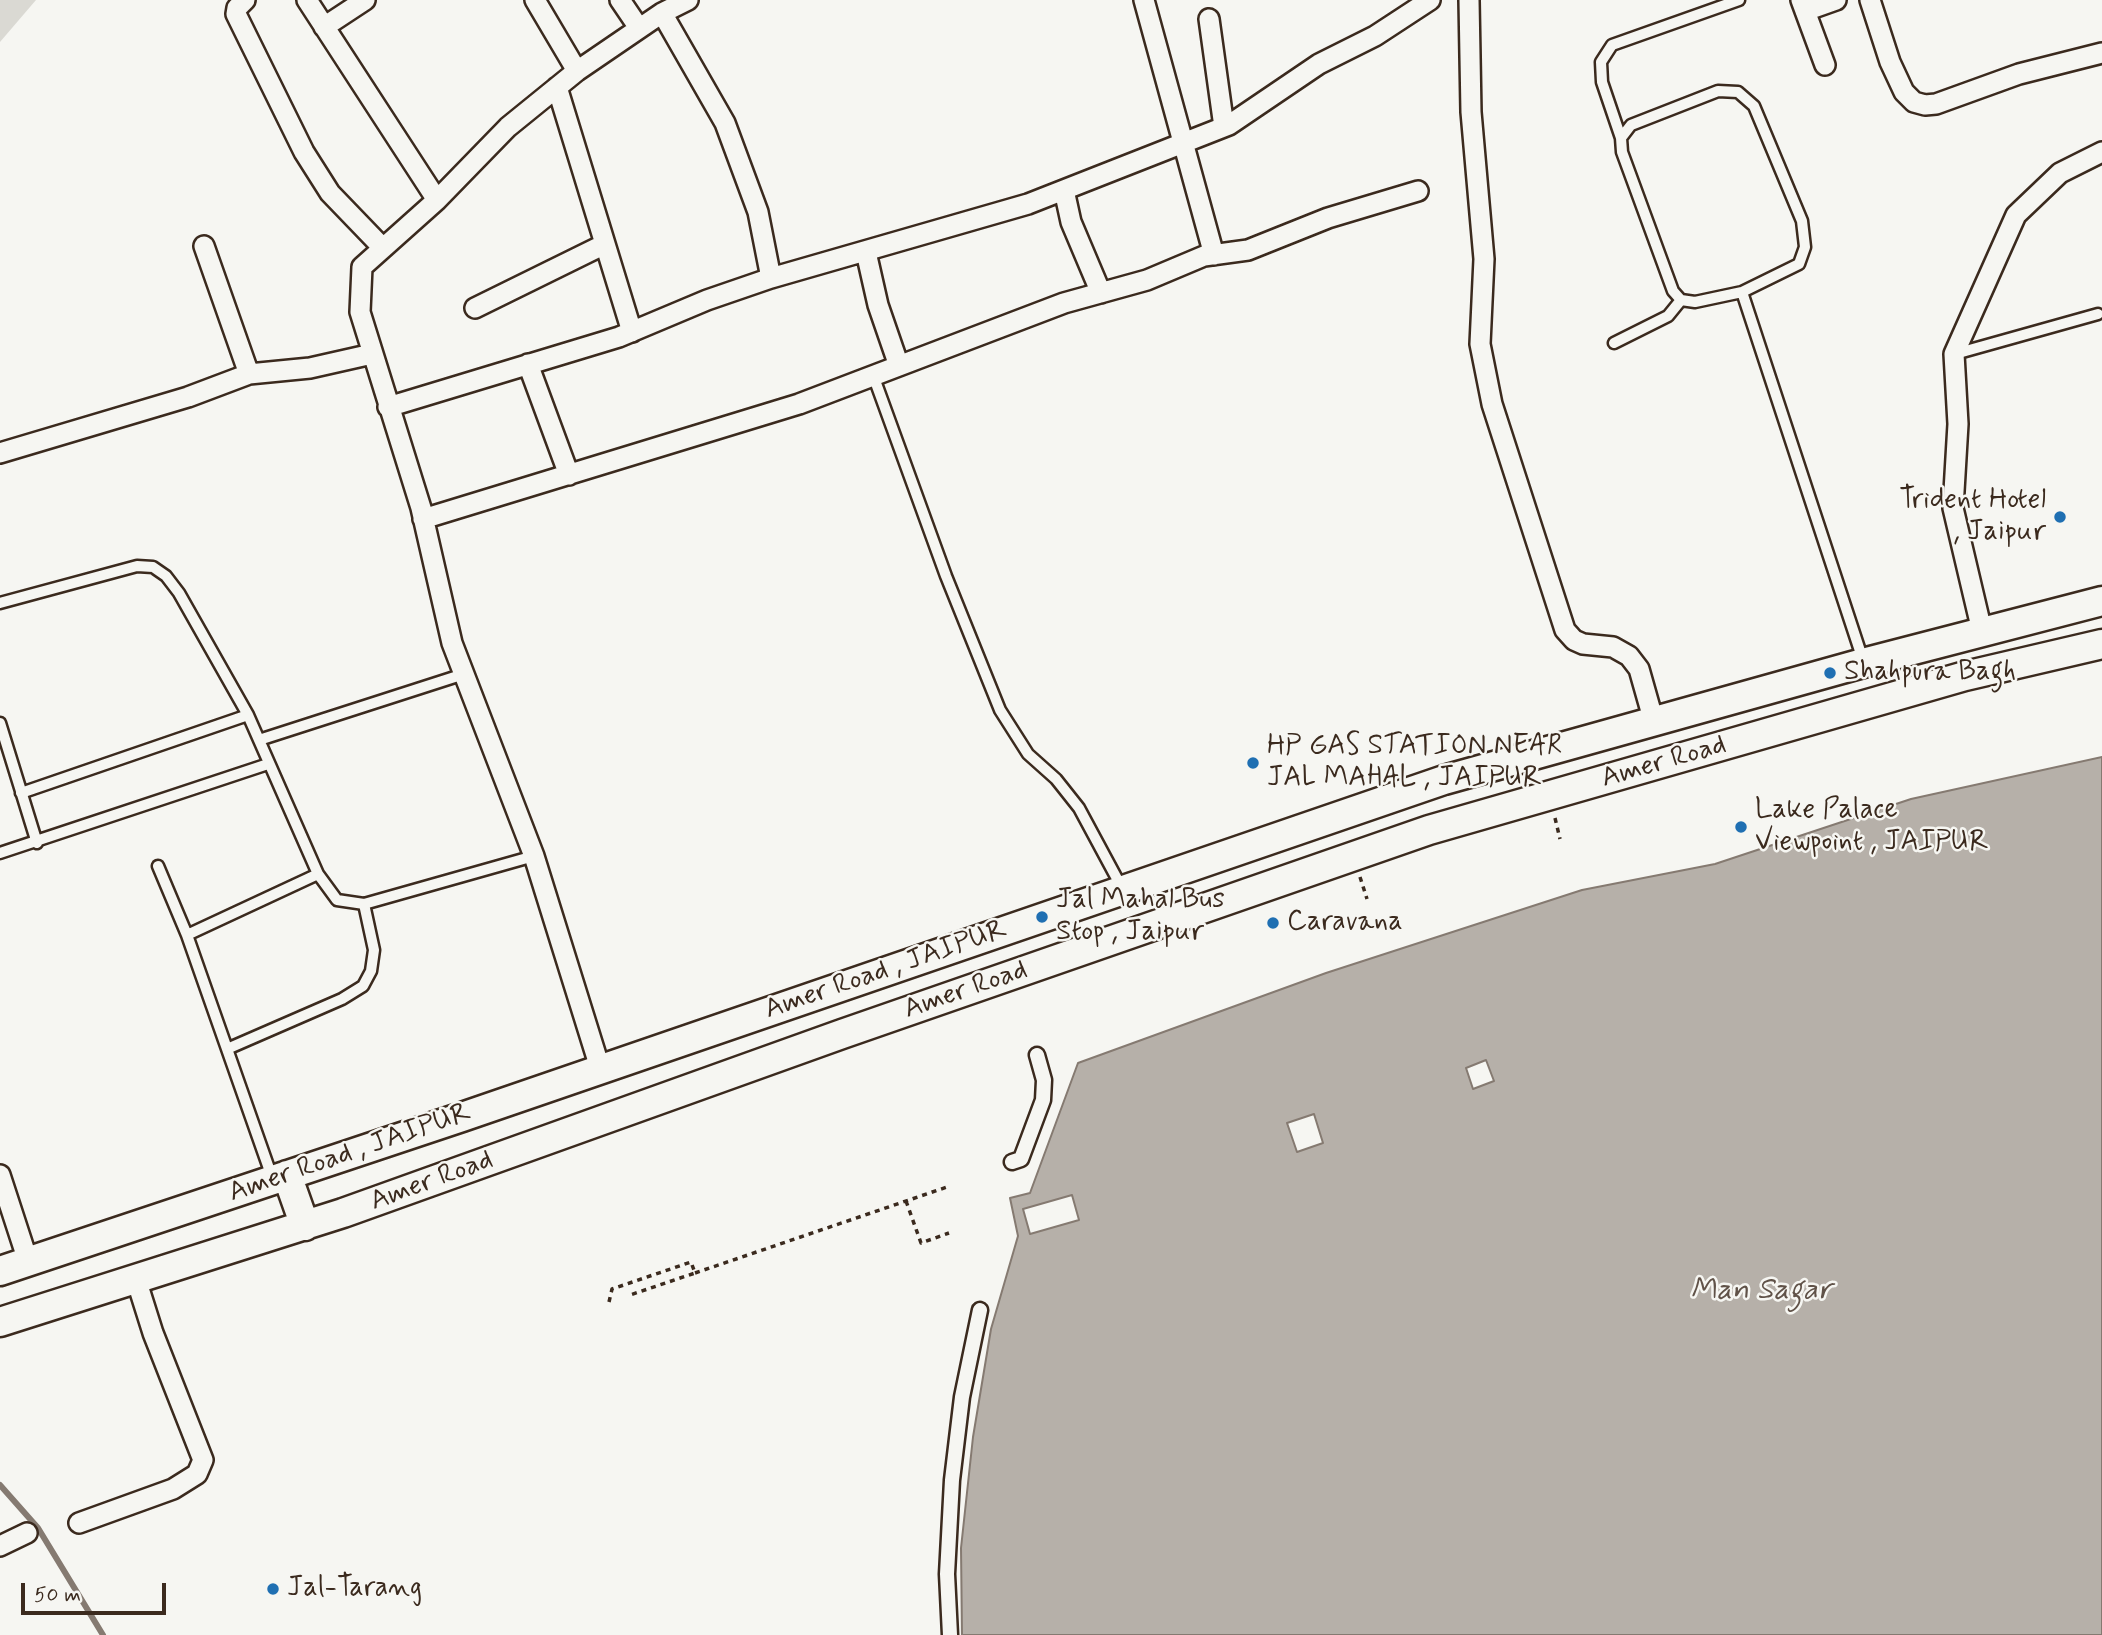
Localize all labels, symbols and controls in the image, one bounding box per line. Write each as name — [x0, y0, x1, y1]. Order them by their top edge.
place label: Trident Hotel , Jaipur — [1899, 484, 2046, 550]
marker: Trident Hotel , Jaipur — [2052, 509, 2068, 525]
place label: Shahpura Bagh — [1844, 656, 2016, 690]
marker: Shahpura Bagh — [1822, 665, 1838, 681]
street label: Amer Road — [1598, 729, 1730, 797]
place label: HP GAS STATION NEAR JAL MAHAL , JAIPUR — [1267, 730, 1562, 796]
marker: HP GAS STATION NEAR JAL MAHAL , JAIPUR — [1245, 755, 1261, 771]
place label: Lake Palace Viewpoint , JAIPUR — [1755, 794, 1988, 860]
marker: Lake Palace Viewpoint , JAIPUR — [1733, 819, 1749, 835]
place label: Jal Mahal Bus Stop , Jaipur — [1056, 884, 1225, 950]
place label: Caravana — [1287, 906, 1403, 940]
marker: Jal Mahal Bus Stop , Jaipur — [1034, 909, 1050, 925]
street label: Amer Road , JAIPUR — [761, 914, 1011, 1028]
marker: Caravana — [1265, 915, 1281, 931]
street label: Amer Road — [900, 954, 1032, 1028]
street label: Amer Road , JAIPUR — [225, 1097, 475, 1211]
street label: Amer Road — [366, 1144, 498, 1220]
water label: Man Sagar — [1690, 1274, 1832, 1310]
scale bar — [24, 1568, 170, 1612]
place label: Jal-Tarang — [287, 1572, 422, 1606]
text: 50 m — [34, 1581, 81, 1609]
marker: Jal-Tarang — [265, 1581, 281, 1597]

